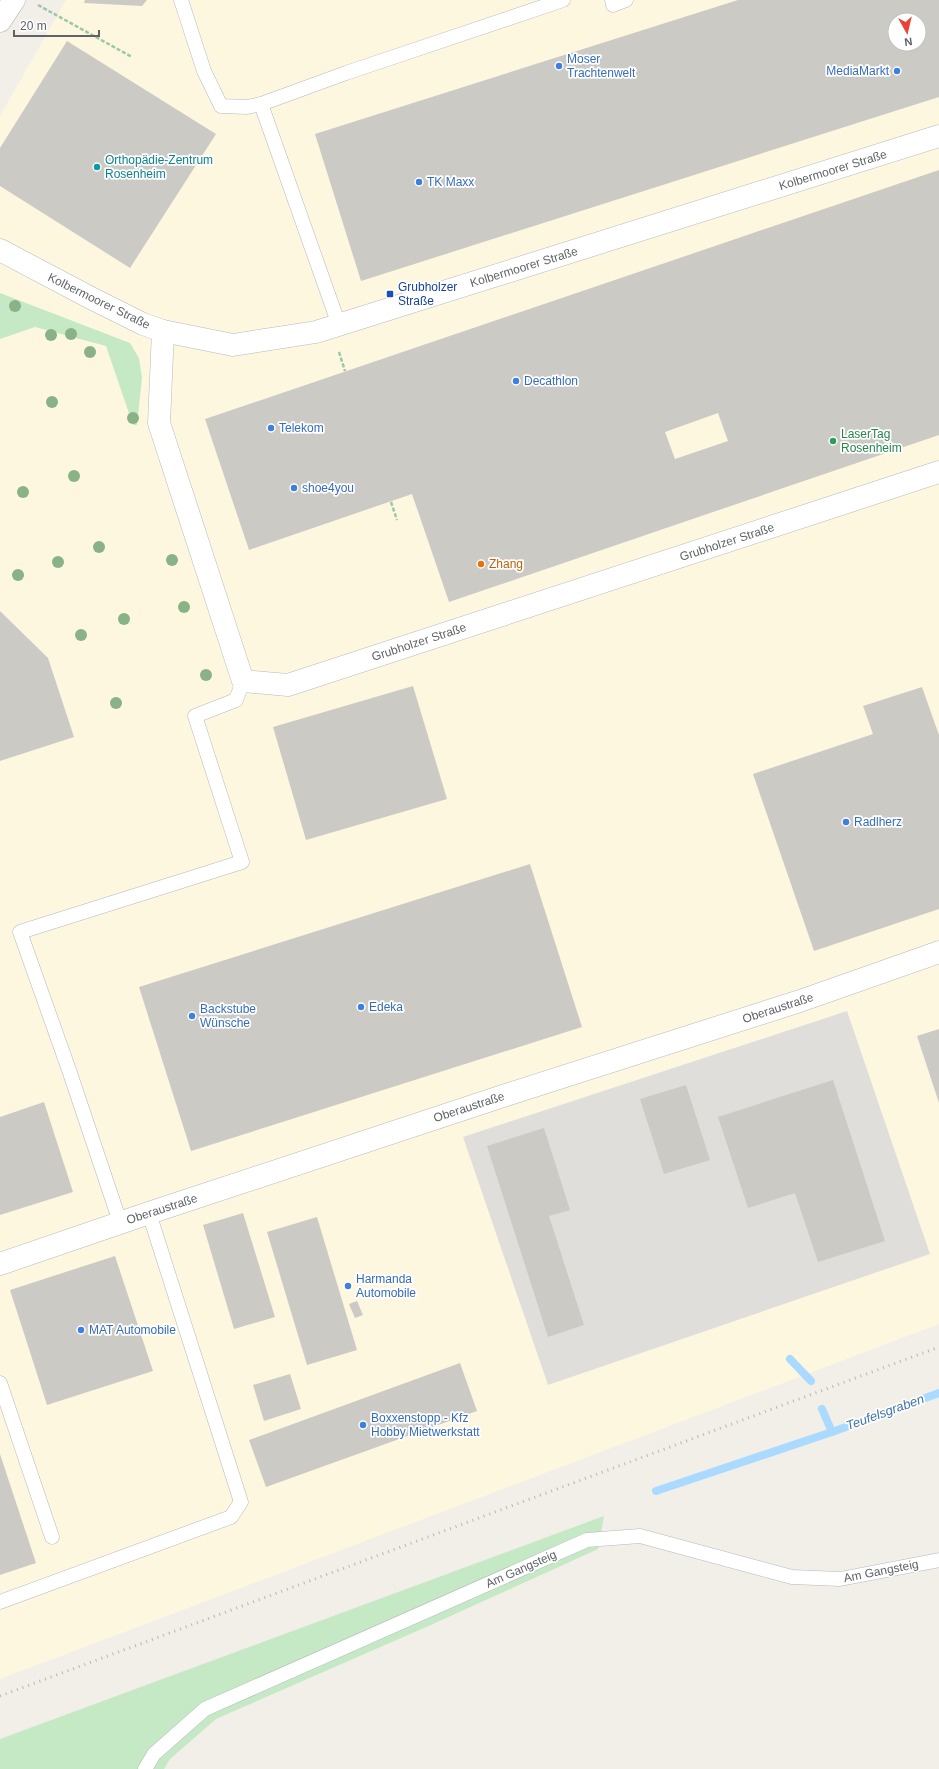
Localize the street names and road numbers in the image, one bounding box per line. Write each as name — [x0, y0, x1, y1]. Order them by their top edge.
street label: Kolbermoorer Straße — [777, 147, 889, 193]
street label: Kolbermoorer Straße — [468, 244, 580, 290]
street label: Kolbermoorer Straße — [46, 270, 153, 332]
street label: Grubholzer Straße — [678, 520, 776, 564]
street label: Grubholzer Straße — [370, 620, 468, 664]
street label: Oberaustraße — [741, 990, 816, 1026]
street label: Oberaustraße — [432, 1089, 507, 1125]
street label: Oberaustraße — [125, 1191, 200, 1227]
street label: Am Gangsteig — [483, 1547, 559, 1591]
street label: Am Gangsteig — [842, 1557, 920, 1585]

